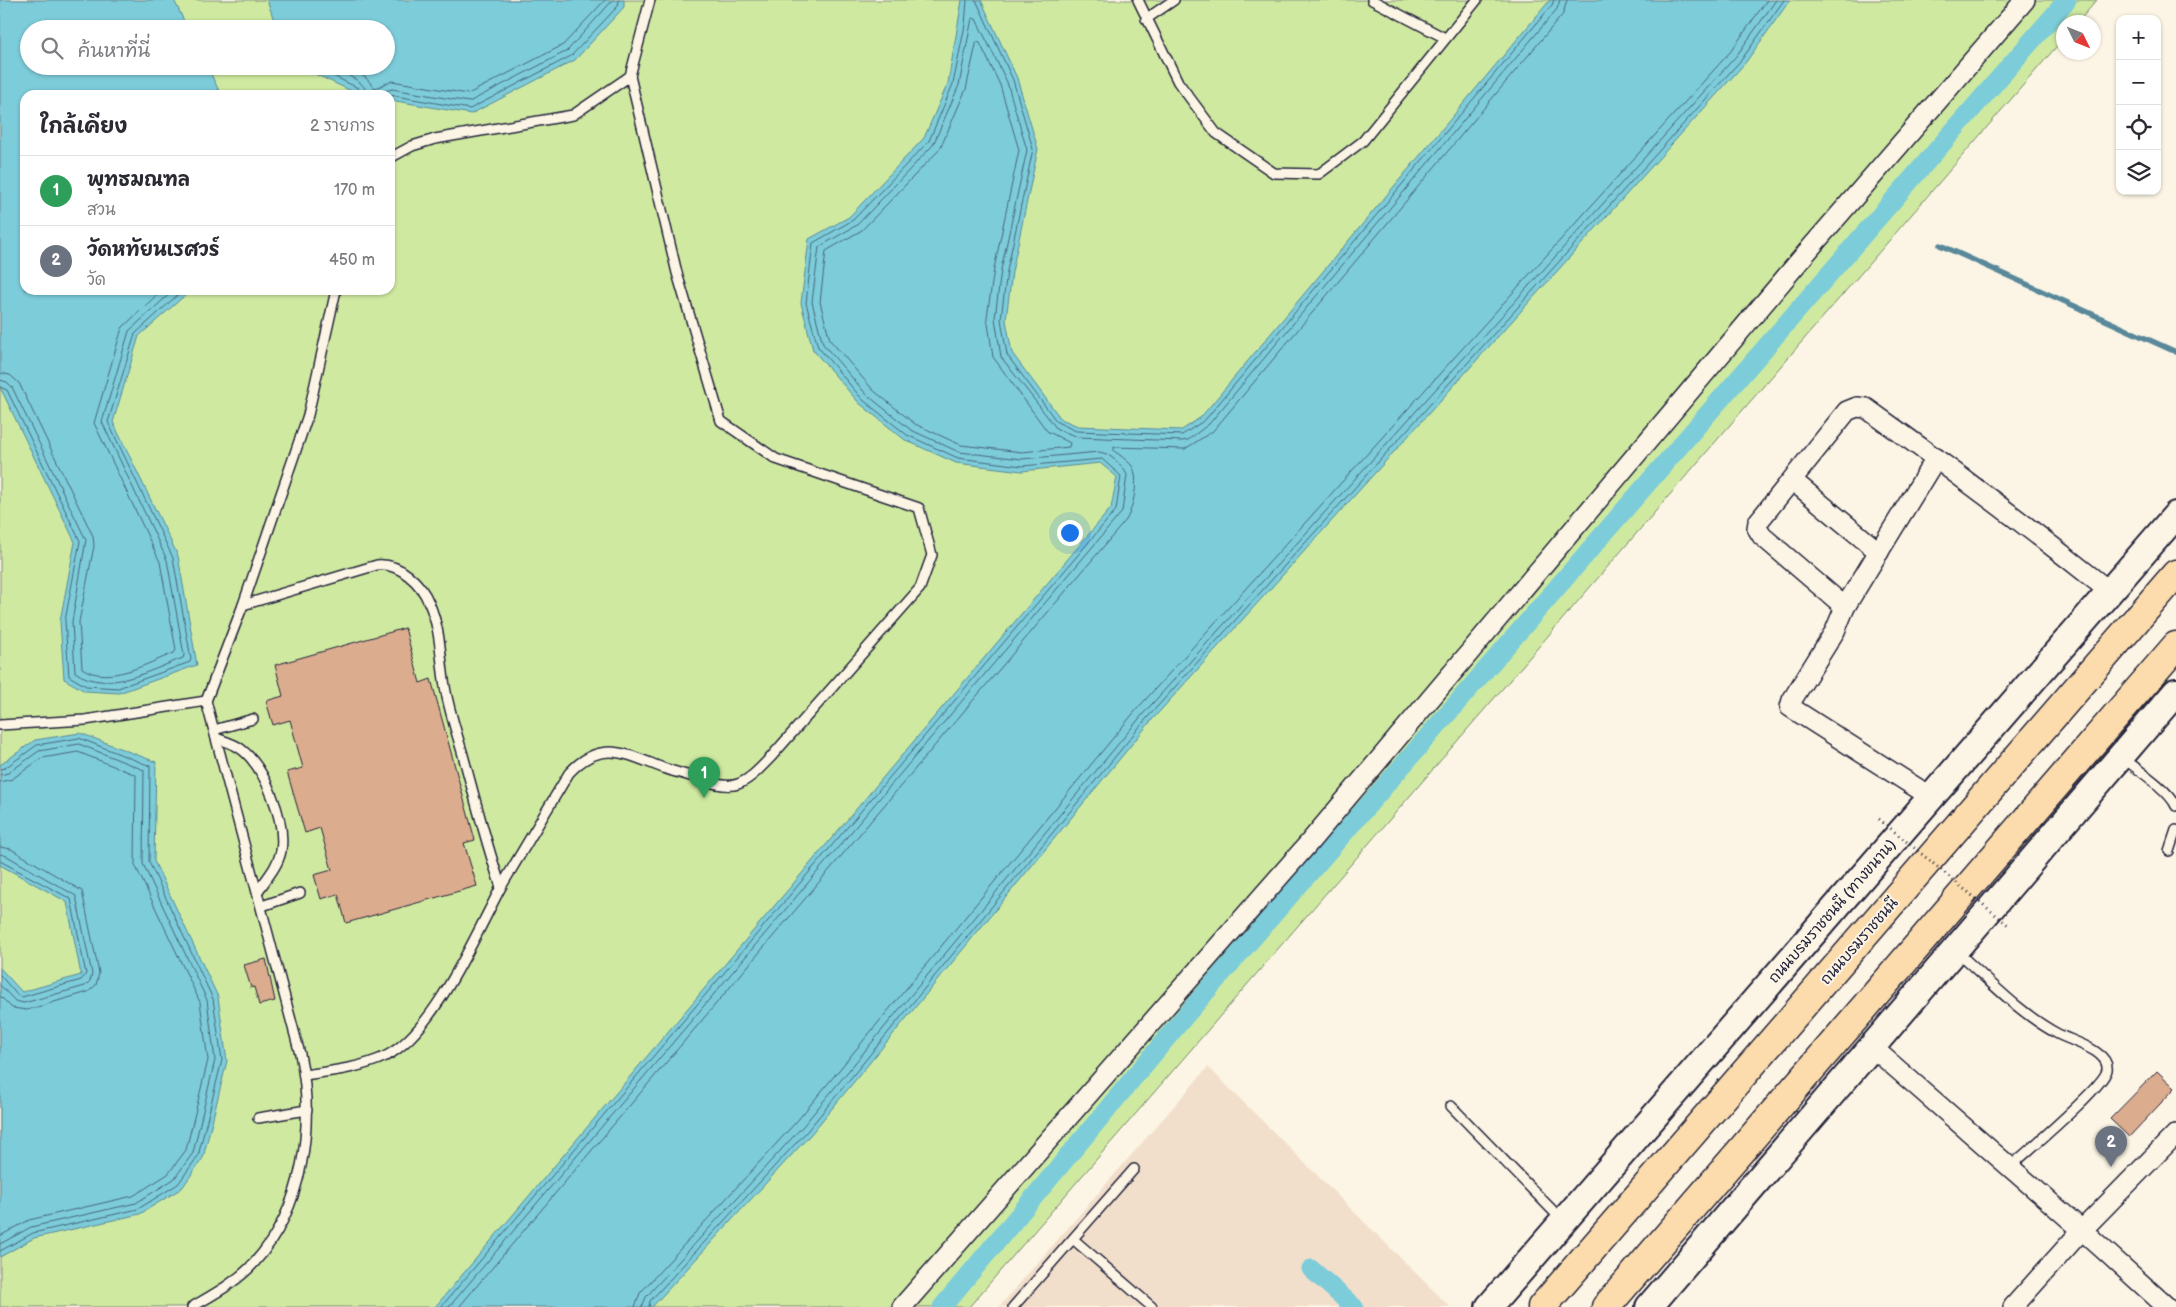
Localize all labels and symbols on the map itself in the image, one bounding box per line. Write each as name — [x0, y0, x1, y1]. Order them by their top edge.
north arrow — [2056, 15, 2101, 60]
your location — [1057, 520, 1083, 546]
pin: 1 — [688, 757, 720, 798]
street label: ถนนบรมราชชนนี (ทางขนาน) — [1765, 835, 1899, 987]
street label: ถนนบรมราชชนนี — [1816, 894, 1902, 988]
pin: 2 — [2095, 1126, 2127, 1167]

